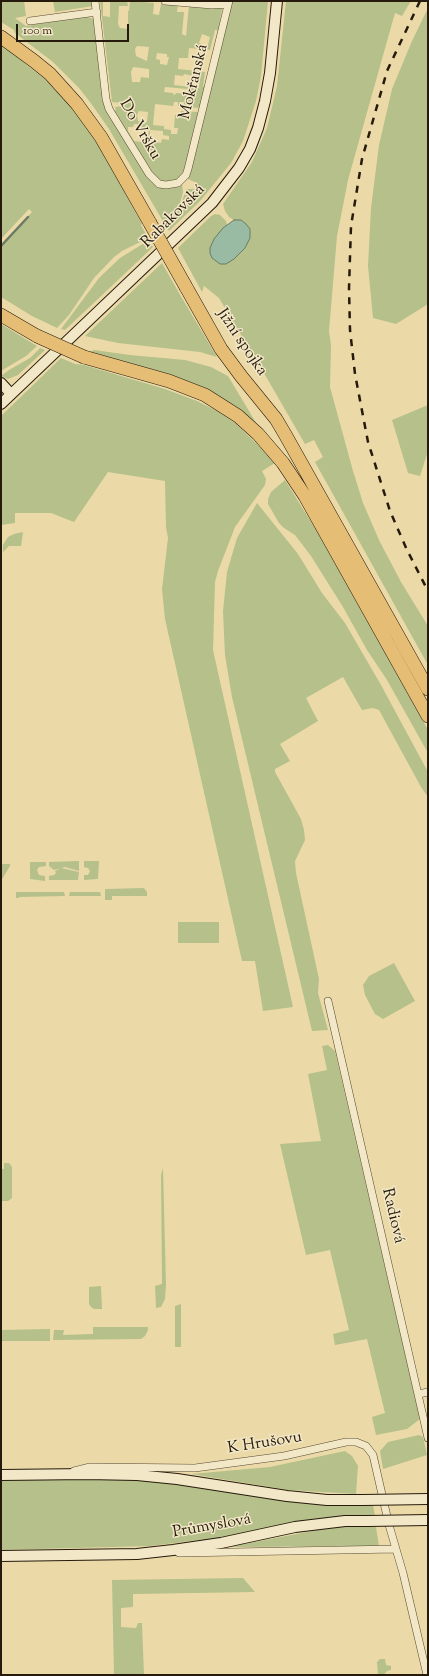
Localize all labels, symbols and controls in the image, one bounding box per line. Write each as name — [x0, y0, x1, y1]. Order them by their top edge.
scale bar — [18, 16, 131, 42]
text: 100 m — [23, 22, 52, 40]
street label: Mokřanská — [176, 42, 214, 122]
street label: Do Vršku — [114, 96, 164, 164]
street label: Rabakovská — [138, 181, 210, 253]
street label: Jižní spojka — [212, 306, 270, 380]
street label: Radiová — [376, 1186, 408, 1246]
street label: K Hrušovu — [226, 1429, 304, 1459]
street label: Průmyslová — [171, 1511, 253, 1543]

